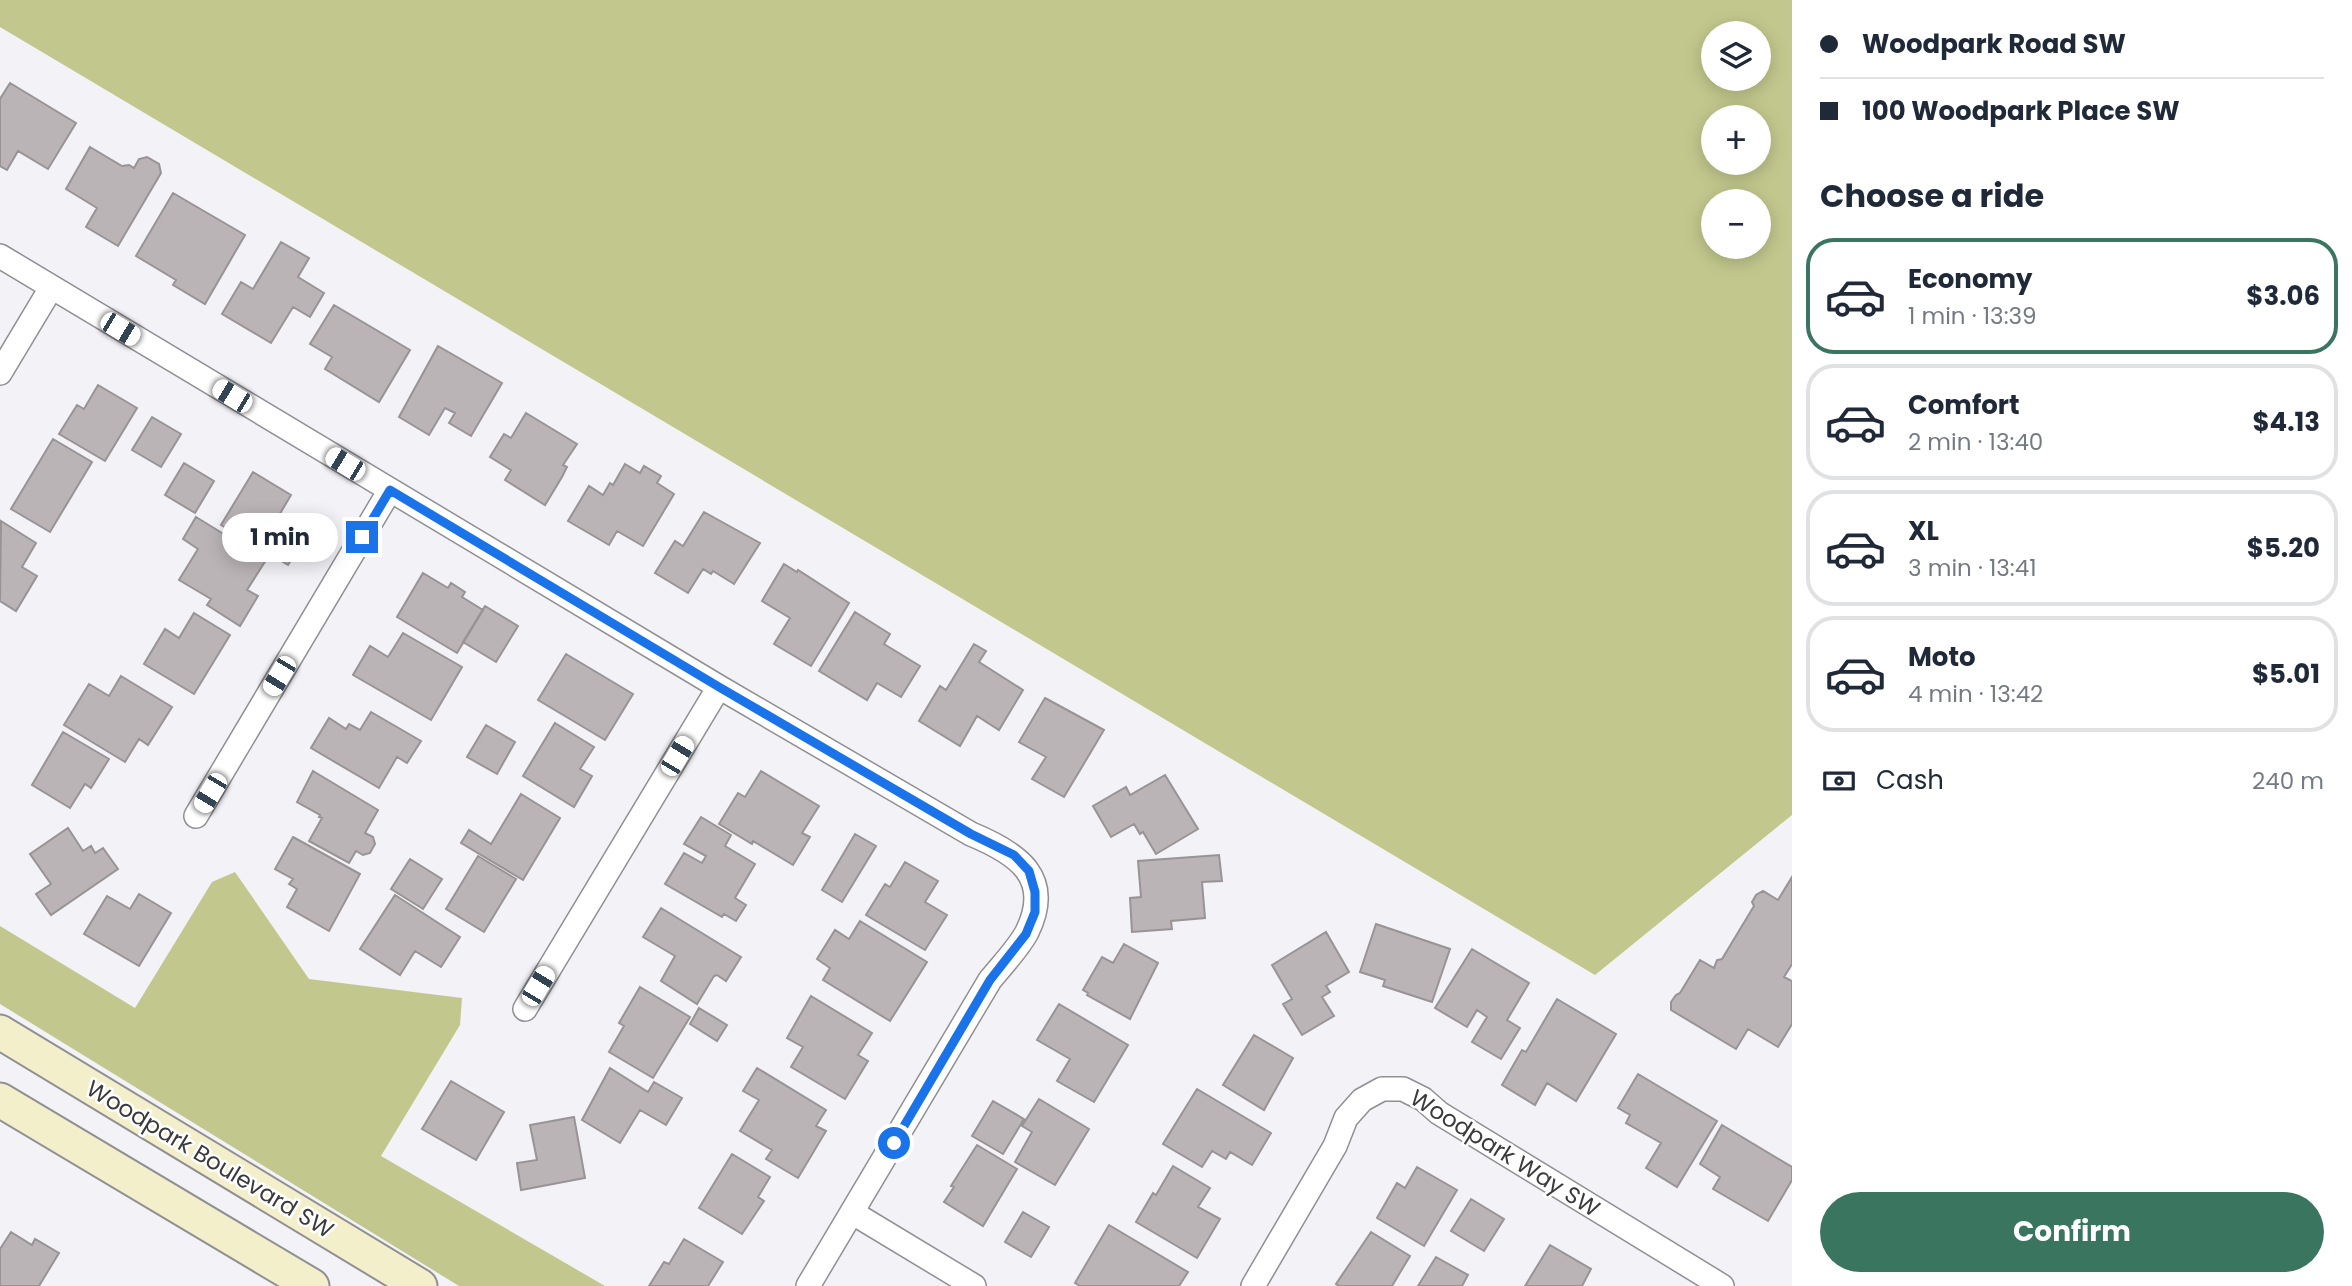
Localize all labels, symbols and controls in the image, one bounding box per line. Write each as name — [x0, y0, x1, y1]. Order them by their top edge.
map controls — [1701, 21, 1771, 259]
button: layers — [1701, 21, 1771, 91]
text: Woodpark Road SW — [1862, 26, 2126, 62]
text: 100 Woodpark Place SW — [1862, 93, 2180, 129]
button: + — [1701, 105, 1771, 175]
text: Choose a ride — [1820, 173, 2044, 218]
button: − — [1701, 189, 1771, 259]
text: Economy — [1908, 261, 2032, 297]
icon: car — [1824, 265, 1887, 328]
text: $3.06 — [2246, 278, 2320, 314]
text: 1 min · 13:39 — [1908, 300, 2037, 332]
car — [97, 309, 144, 349]
car — [209, 376, 256, 416]
text: Comfort — [1908, 387, 2020, 423]
icon: car — [1824, 391, 1887, 454]
text: $4.13 — [2252, 404, 2320, 440]
text: 2 min · 13:40 — [1908, 426, 2043, 458]
car — [322, 444, 369, 484]
callout: 1 min — [222, 512, 338, 562]
text: XL — [1908, 513, 1939, 549]
icon: car — [1824, 517, 1887, 580]
text: 1 min — [250, 521, 310, 553]
route end — [346, 521, 378, 553]
text: $5.20 — [2247, 530, 2320, 566]
text: 3 min · 13:41 — [1908, 552, 2037, 584]
text: Moto — [1908, 639, 1976, 675]
icon: car — [1824, 643, 1887, 706]
car — [260, 653, 299, 699]
text: $5.01 — [2252, 656, 2320, 692]
text: 4 min · 13:42 — [1908, 678, 2043, 710]
car — [658, 733, 697, 779]
icon: cash — [1820, 762, 1858, 800]
text: Cash — [1876, 762, 1944, 798]
text: 240 m — [2252, 765, 2324, 797]
car — [191, 770, 230, 816]
car — [519, 963, 558, 1009]
street label: Woodpark Boulevard SW — [80, 1072, 340, 1246]
street label: Woodpark Way SW — [1404, 1082, 1606, 1224]
route start — [878, 1127, 910, 1159]
button: Confirm — [1820, 1192, 2324, 1272]

